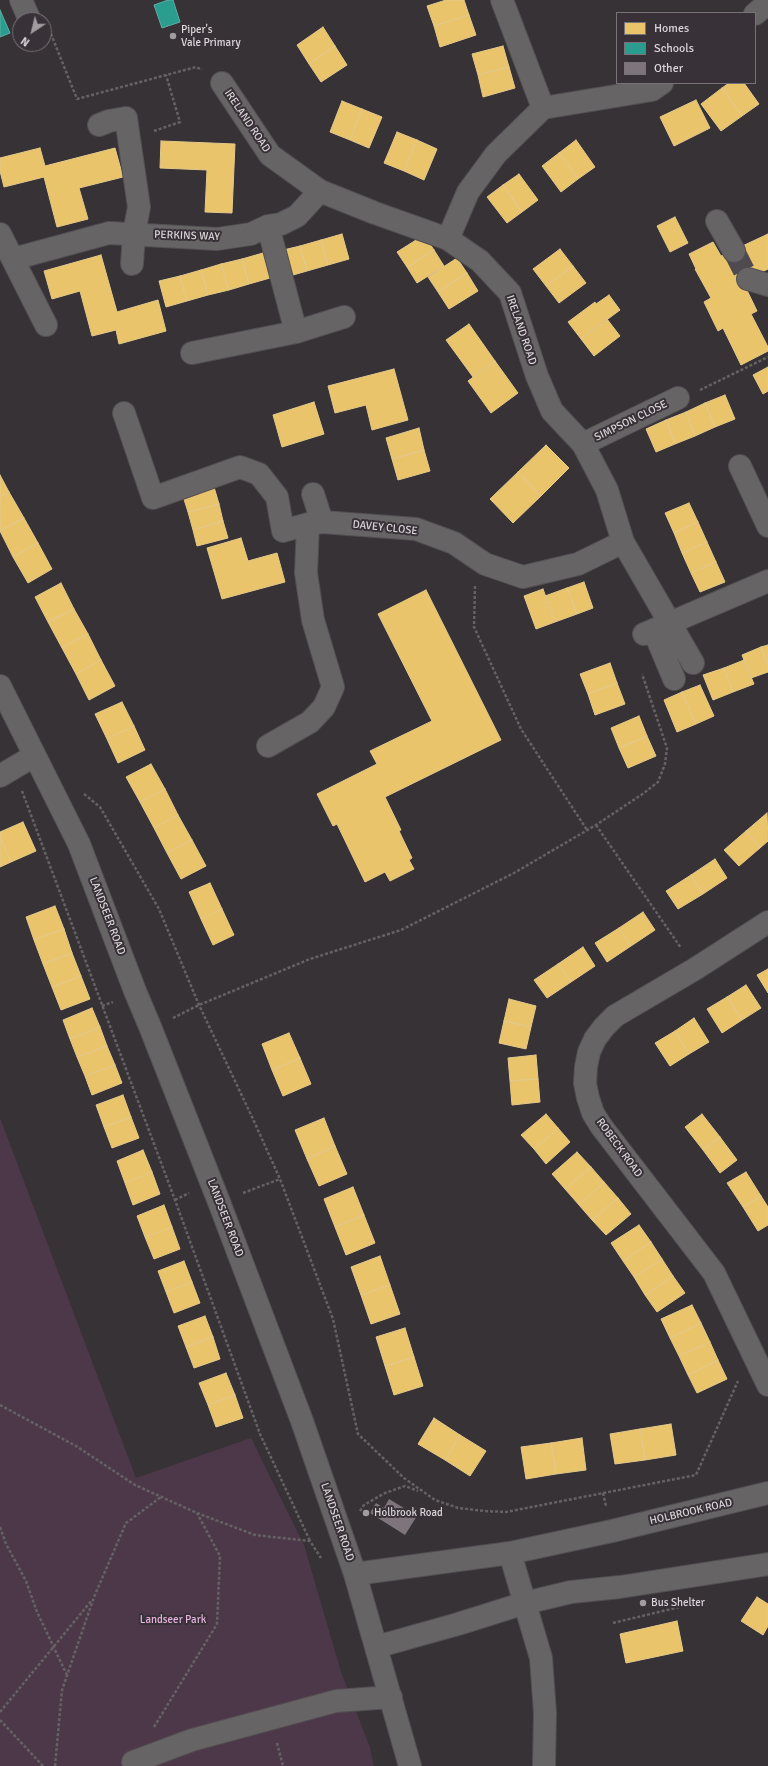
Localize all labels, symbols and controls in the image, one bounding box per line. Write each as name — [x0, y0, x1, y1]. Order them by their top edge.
north arrow — [12, 12, 52, 52]
legend — [616, 12, 756, 84]
text: Homes — [654, 21, 689, 36]
place label: Piper's Vale Primary — [181, 23, 241, 49]
marker: Piper's Vale Primary — [168, 31, 178, 41]
text: N — [19, 34, 32, 49]
text: Schools — [654, 41, 694, 56]
text: Other — [654, 61, 683, 76]
street label: IRELAND ROAD — [221, 87, 273, 155]
street label: PERKINS WAY — [154, 228, 220, 244]
street label: IRELAND ROAD — [503, 293, 539, 367]
street label: SIMPSON CLOSE — [592, 398, 670, 444]
street label: DAVEY CLOSE — [352, 518, 418, 538]
street label: LANDSEER ROAD — [86, 875, 128, 957]
street label: ROBECK ROAD — [593, 1116, 645, 1180]
street label: LANDSEER ROAD — [204, 1177, 246, 1259]
street label: LANDSEER ROAD — [317, 1481, 357, 1563]
street label: HOLBROOK ROAD — [648, 1496, 734, 1528]
place label: Holbrook Road — [374, 1506, 443, 1520]
marker: Holbrook Road — [361, 1508, 371, 1518]
place label: Bus Shelter — [651, 1596, 705, 1610]
marker: Bus Shelter — [638, 1598, 648, 1608]
park label: Landseer Park — [140, 1613, 206, 1627]

